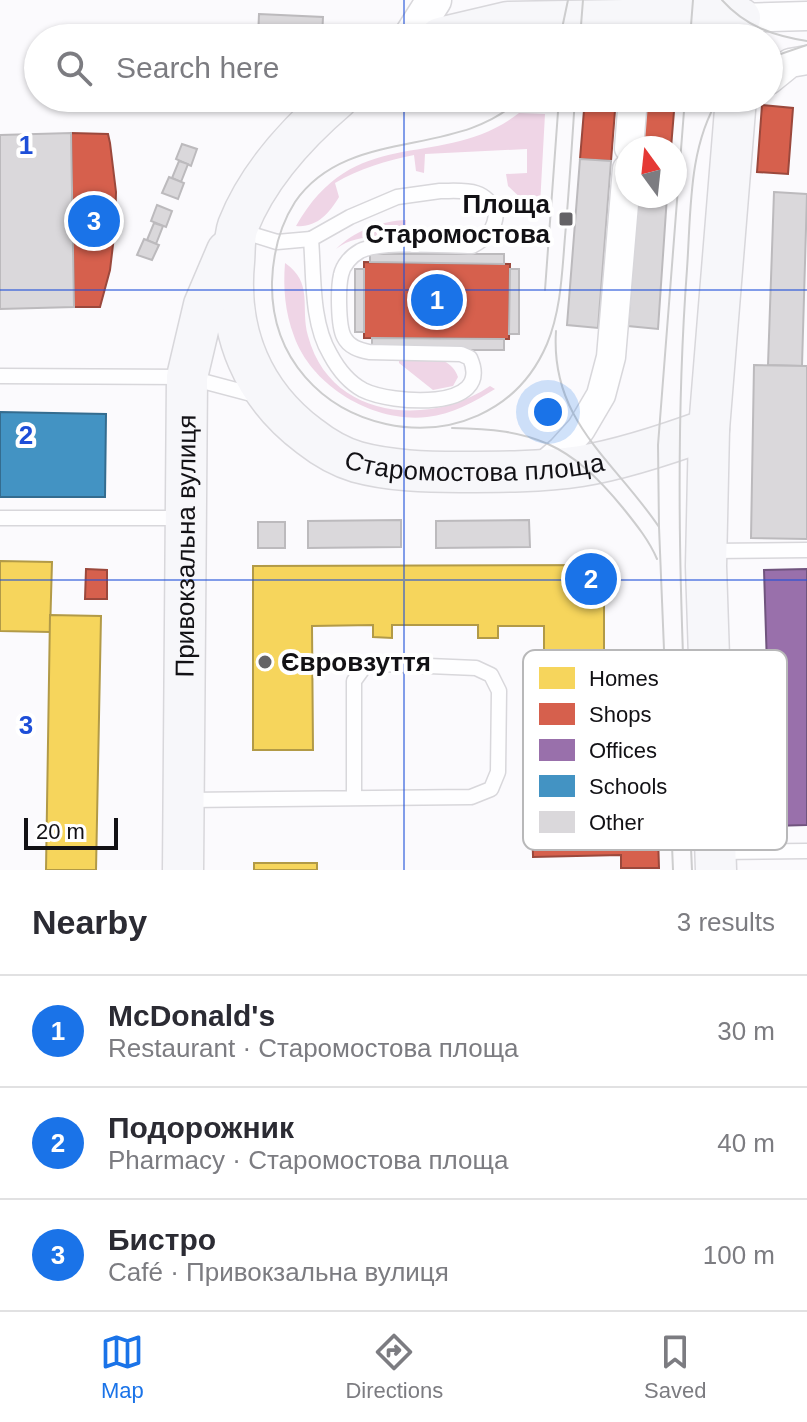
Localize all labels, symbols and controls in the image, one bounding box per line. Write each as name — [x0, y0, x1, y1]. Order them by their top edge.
search box — [24, 24, 783, 112]
icon: search — [52, 46, 96, 90]
text: Search here — [116, 51, 279, 84]
text: 1 — [19, 130, 33, 160]
north arrow — [615, 136, 687, 208]
place label: Площа Старомостова — [365, 189, 551, 249]
pin: 3 — [68, 191, 120, 251]
marker: Площа Старомостова — [557, 210, 575, 228]
pin: 1 — [411, 270, 463, 330]
your location — [528, 392, 568, 432]
street label: Привокзальна вулиця — [170, 414, 202, 678]
text: 2 — [19, 420, 33, 450]
street label: Старомостова площа — [341, 444, 607, 487]
pin: 2 — [565, 549, 617, 609]
place label: Євровзуття — [281, 647, 431, 677]
legend — [523, 650, 787, 850]
marker: Євровзуття — [256, 653, 274, 671]
text: Homes — [589, 666, 659, 691]
text: Shops — [589, 702, 651, 727]
text: 3 — [19, 710, 33, 740]
text: Offices — [589, 738, 657, 763]
text: Schools — [589, 774, 667, 799]
text: Other — [589, 810, 644, 835]
scale bar — [24, 814, 118, 850]
text: 20 m — [36, 819, 85, 844]
text: Nearby — [32, 903, 147, 941]
text: 3 results — [677, 907, 775, 937]
text: McDonald's — [108, 999, 275, 1032]
text: 1 — [51, 1016, 65, 1046]
text: 30 m — [717, 1016, 775, 1046]
text: Restaurant · Старомостова площа — [108, 1033, 519, 1063]
text: Подорожник — [108, 1111, 294, 1144]
text: 2 — [51, 1128, 65, 1158]
text: 40 m — [717, 1128, 775, 1158]
text: Pharmacy · Старомостова площа — [108, 1145, 508, 1175]
text: Бистро — [108, 1223, 216, 1256]
text: 3 — [51, 1240, 65, 1270]
text: 100 m — [703, 1240, 775, 1270]
text: Café · Привокзальна вулиця — [108, 1257, 449, 1287]
tab: Map — [100, 1330, 144, 1404]
tab: Directions — [345, 1330, 443, 1404]
tab: Saved — [644, 1330, 707, 1404]

